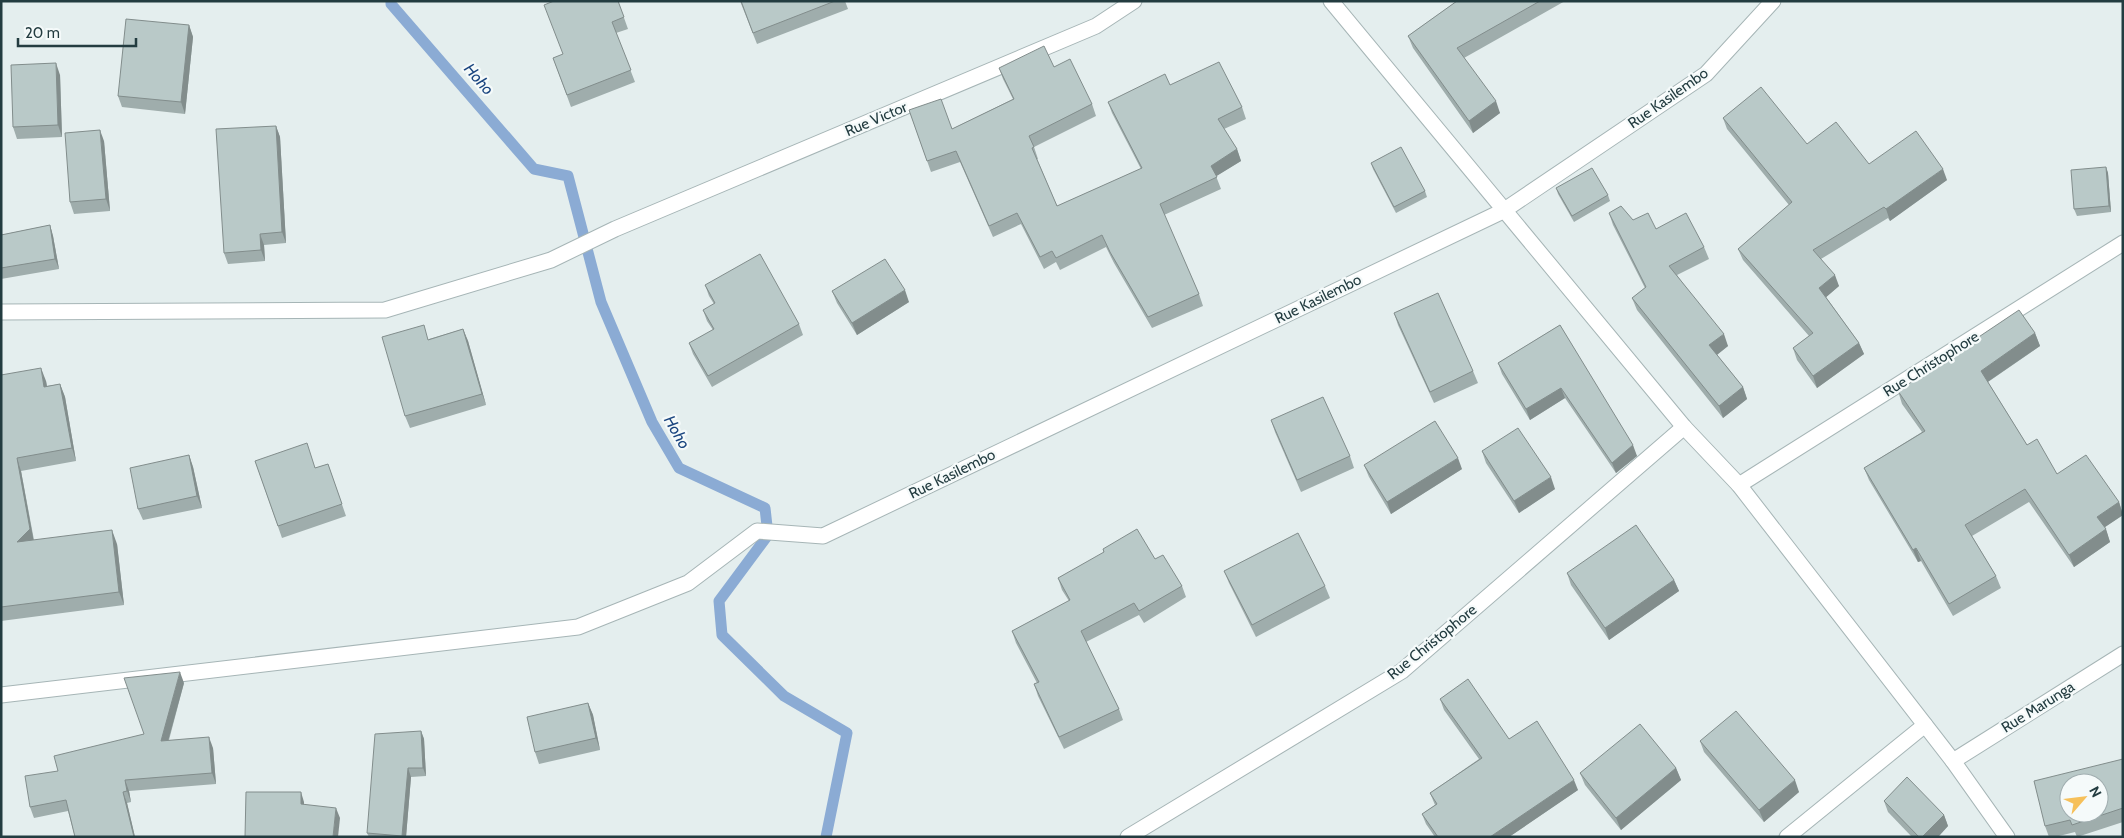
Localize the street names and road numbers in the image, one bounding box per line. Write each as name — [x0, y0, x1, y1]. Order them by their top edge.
street label: Rue Kasilembo — [1624, 64, 1712, 132]
street label: Rue Victor — [842, 98, 910, 140]
street label: Rue Kasilembo — [1272, 270, 1364, 328]
street label: Rue Christophore — [1880, 327, 1982, 401]
street label: Rue Kasilembo — [906, 445, 998, 503]
street label: Rue Christophore — [1384, 600, 1480, 683]
street label: Rue Marunga — [1998, 677, 2079, 737]

